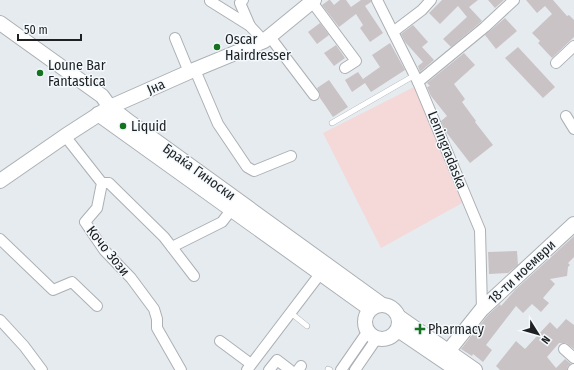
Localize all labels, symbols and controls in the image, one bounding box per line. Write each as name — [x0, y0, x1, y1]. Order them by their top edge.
scale bar — [18, 16, 81, 42]
text: 50 m — [24, 23, 48, 37]
place label: Oscar Hairdresser — [225, 31, 291, 64]
marker: Oscar Hairdresser — [212, 42, 222, 52]
place label: Loune Bar Fantastica — [48, 57, 106, 90]
marker: Loune Bar Fantastica — [35, 68, 45, 78]
street label: Јна — [144, 75, 168, 98]
street label: Leningradaska — [424, 109, 470, 192]
place label: Liquid — [131, 118, 167, 135]
marker: Liquid — [118, 121, 128, 131]
street label: Браќа Гиноски — [159, 140, 239, 204]
street label: Кочо Зози — [83, 222, 133, 280]
street label: 18-ти ноември — [485, 236, 559, 308]
north arrow — [518, 314, 558, 354]
place label: Pharmacy — [428, 321, 485, 338]
marker: Pharmacy — [415, 324, 425, 334]
text: N — [538, 333, 553, 346]

